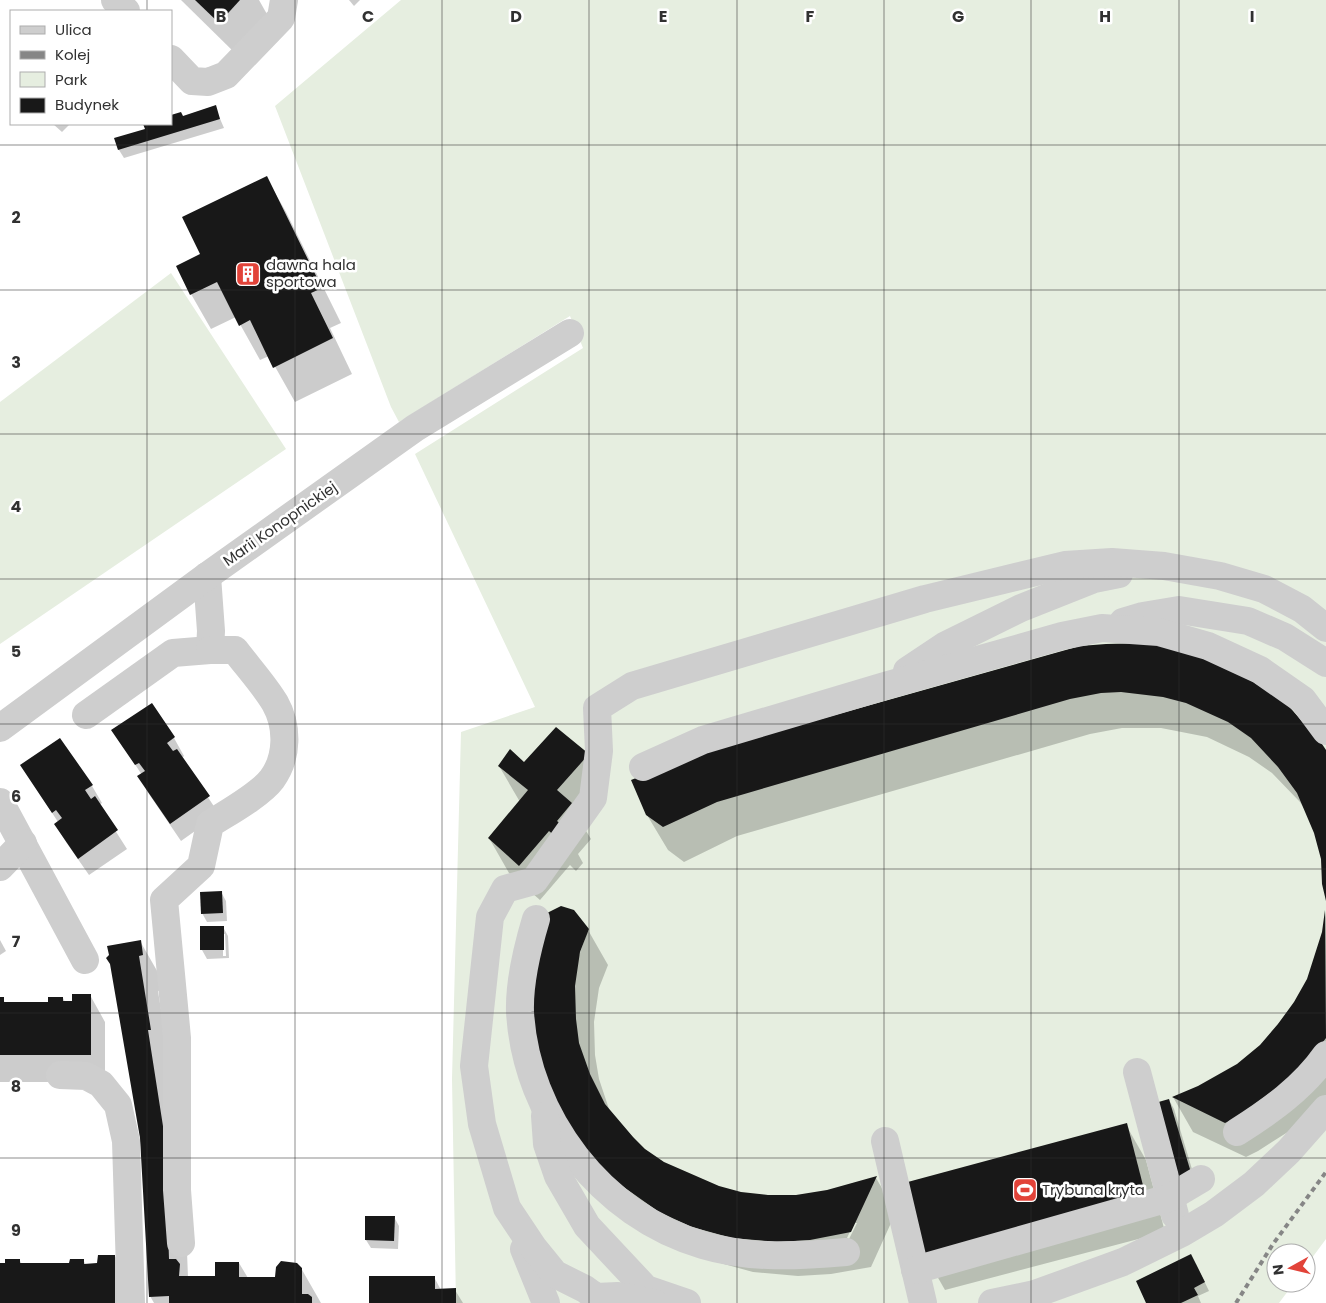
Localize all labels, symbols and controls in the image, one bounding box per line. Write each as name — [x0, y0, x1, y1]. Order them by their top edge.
text: B — [216, 5, 226, 28]
text: C — [362, 5, 374, 28]
text: D — [510, 5, 522, 28]
text: E — [659, 5, 667, 28]
text: F — [806, 5, 815, 28]
text: G — [952, 5, 964, 28]
text: H — [1099, 5, 1111, 28]
text: I — [1250, 5, 1254, 28]
legend — [10, 10, 172, 125]
text: Ulica — [55, 19, 92, 40]
text: Kolej — [55, 44, 90, 65]
text: Park — [55, 69, 87, 90]
text: Budynek — [55, 94, 119, 115]
text: 2 — [11, 206, 21, 229]
place label: dawna hala sportowa — [266, 254, 356, 292]
building icon: dawna hala sportowa — [235, 261, 261, 287]
text: 3 — [11, 351, 21, 374]
street label: Marii Konopnickiej — [218, 476, 341, 571]
text: 4 — [11, 495, 22, 518]
text: 5 — [11, 640, 21, 663]
text: 6 — [11, 785, 21, 808]
text: 7 — [12, 930, 21, 953]
text: 8 — [11, 1075, 21, 1098]
sports icon: Trybuna kryta — [1012, 1177, 1038, 1203]
place label: Trybuna kryta — [1042, 1179, 1145, 1200]
text: 9 — [11, 1219, 21, 1242]
north arrow — [1266, 1243, 1316, 1293]
text: N — [1267, 1263, 1289, 1276]

